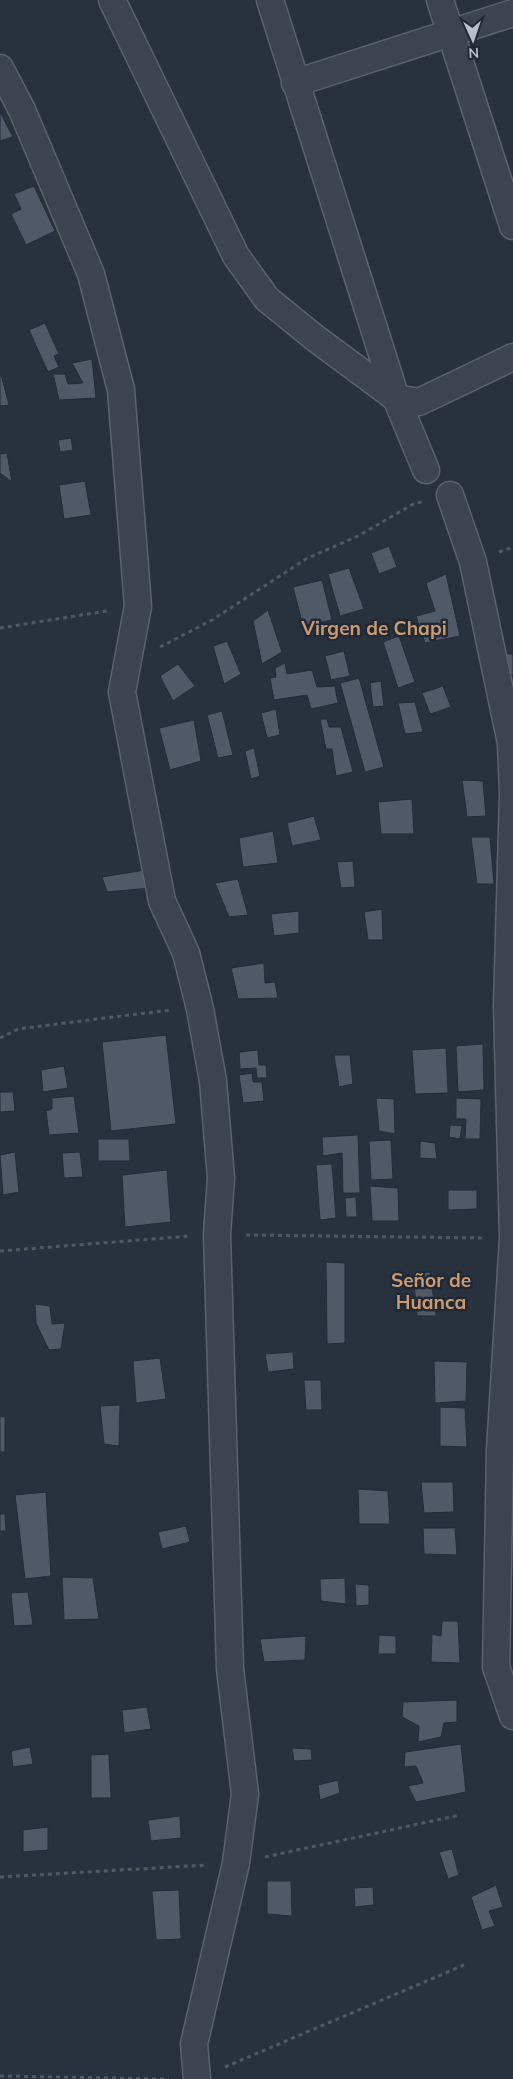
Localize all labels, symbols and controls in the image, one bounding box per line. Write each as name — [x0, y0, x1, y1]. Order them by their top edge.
north arrow — [448, 15, 498, 65]
text: N — [468, 44, 479, 62]
district label: Virgen de Chapi — [300, 616, 447, 640]
district label: Señor de Huanca — [391, 1268, 471, 1314]

